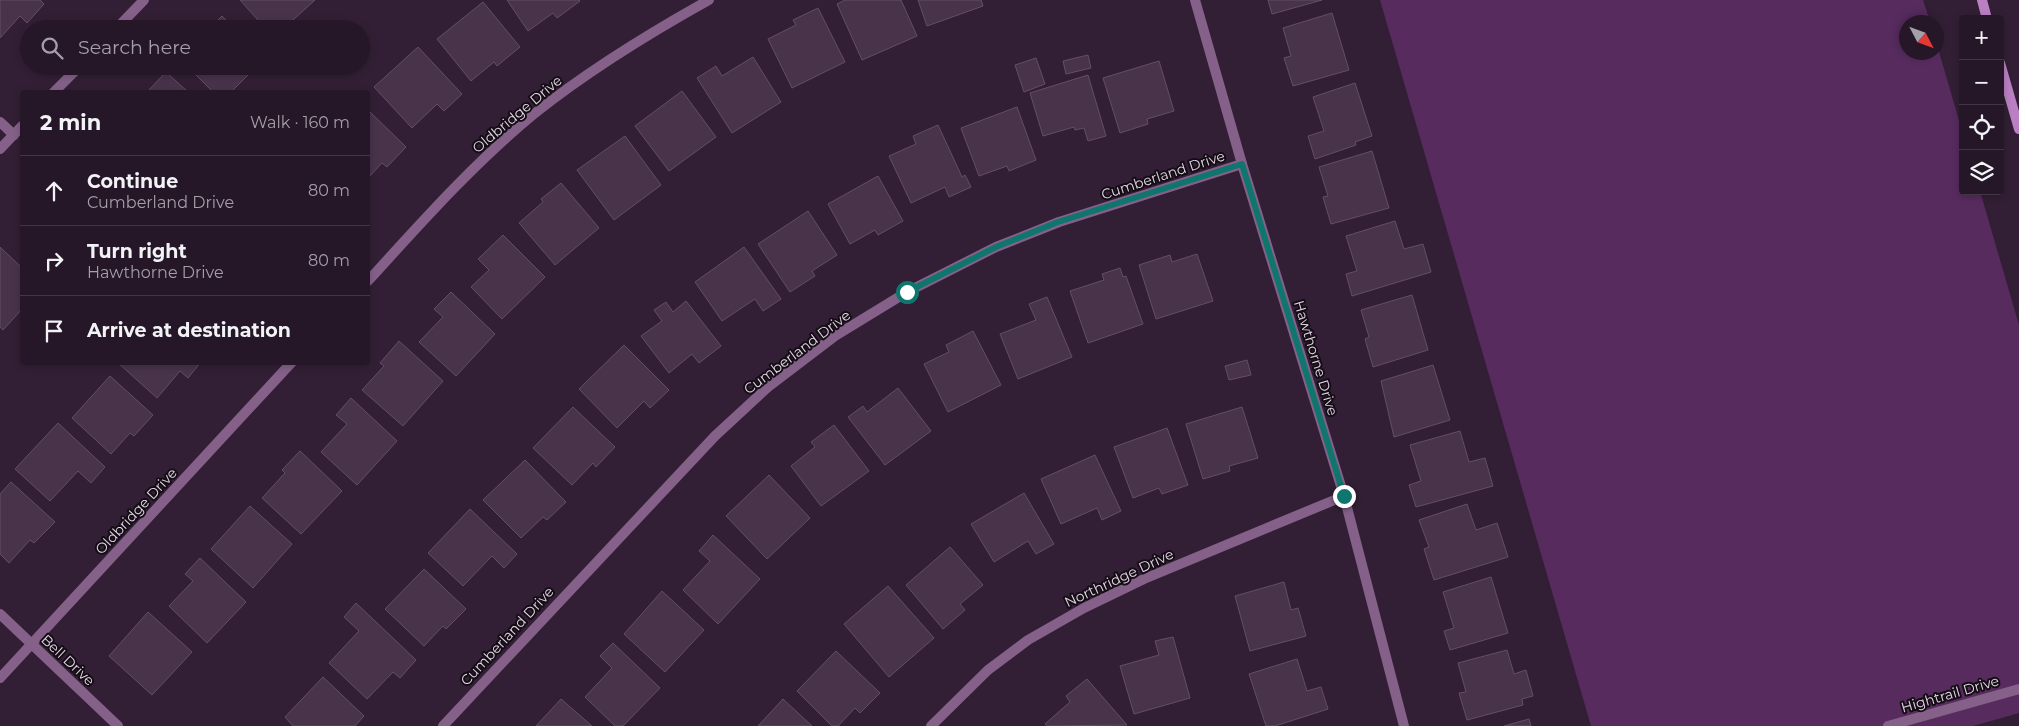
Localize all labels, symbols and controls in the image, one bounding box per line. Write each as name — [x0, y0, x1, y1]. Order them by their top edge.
north arrow — [1899, 15, 1944, 60]
map controls — [1959, 15, 2004, 195]
button: + — [1959, 15, 2004, 60]
search box — [20, 20, 370, 75]
icon: search — [38, 34, 66, 62]
text: Search here — [78, 36, 191, 59]
button: − — [1959, 60, 2004, 105]
street label: Oldbridge Drive — [468, 71, 566, 157]
button: locate — [1959, 105, 2004, 150]
text: 2 min — [40, 110, 101, 135]
text: Walk · 160 m — [250, 113, 350, 132]
street label: Cumberland Drive — [1099, 147, 1227, 203]
button: layers — [1959, 150, 2004, 195]
text: Continue — [87, 170, 178, 193]
icon: ahead — [40, 177, 68, 205]
text: 80 m — [308, 181, 350, 200]
text: Cumberland Drive — [87, 193, 234, 212]
text: Turn right — [87, 240, 187, 263]
icon: right — [40, 247, 68, 275]
text: 80 m — [308, 251, 350, 270]
text: Hawthorne Drive — [87, 263, 224, 282]
route start — [896, 281, 919, 304]
street label: Hawthorne Drive — [1290, 298, 1342, 418]
street label: Cumberland Drive — [740, 306, 854, 398]
icon: arrive — [40, 317, 68, 345]
text: Arrive at destination — [87, 319, 291, 342]
street label: Oldbridge Drive — [91, 464, 181, 558]
route end — [1333, 485, 1356, 508]
street label: Northridge Drive — [1062, 545, 1176, 611]
street label: Cumberland Drive — [457, 583, 557, 689]
street label: Bell Drive — [37, 631, 99, 689]
street label: Hightrail Drive — [1899, 671, 2001, 717]

